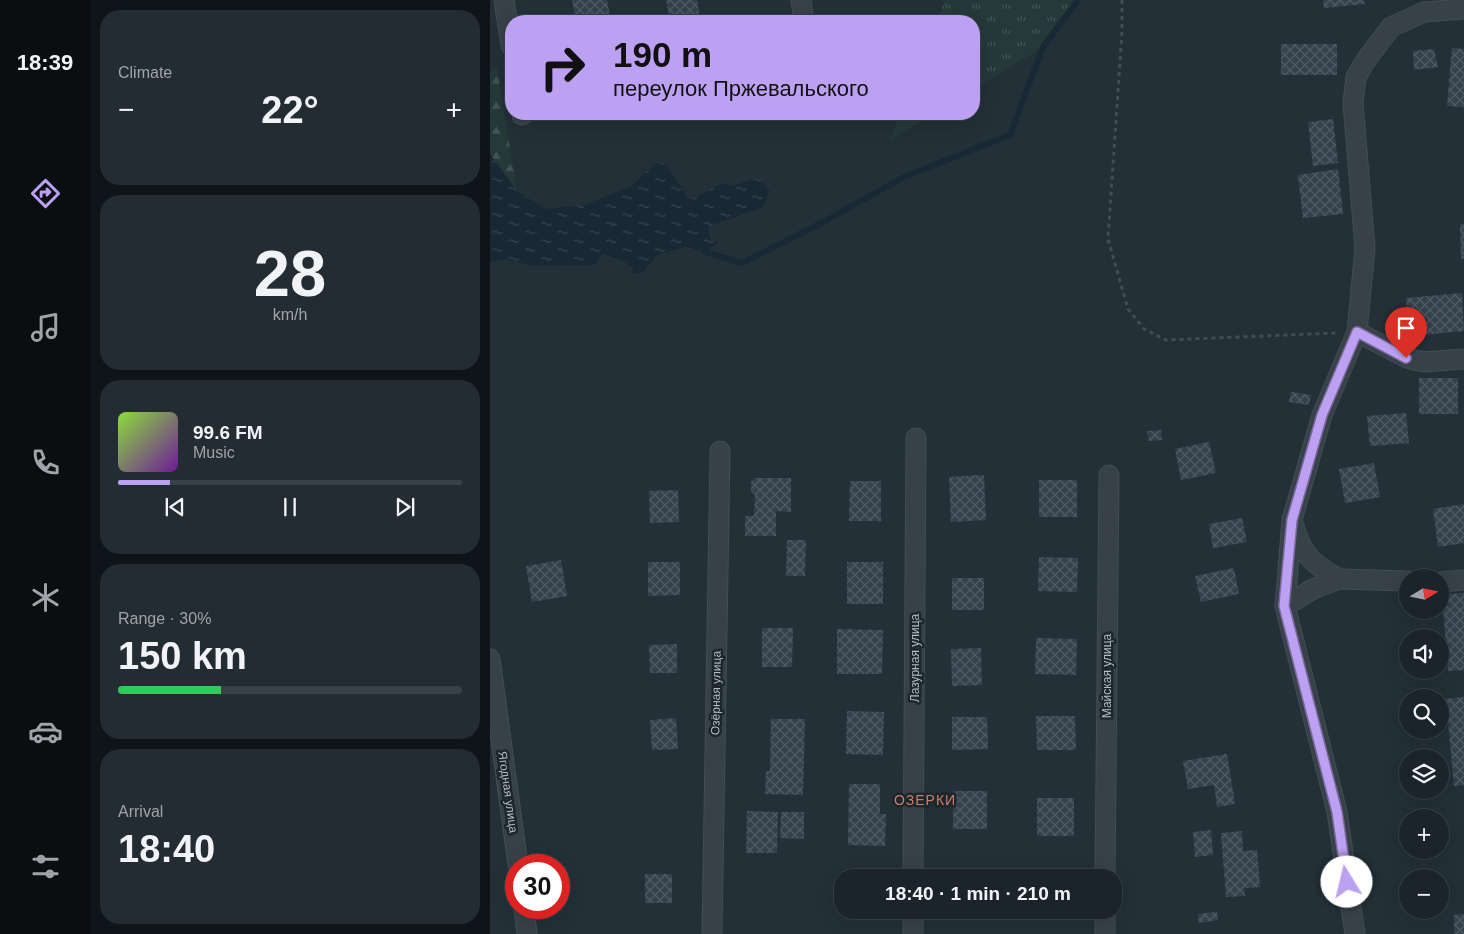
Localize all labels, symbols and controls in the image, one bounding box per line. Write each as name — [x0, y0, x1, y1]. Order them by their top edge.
icon: right — [530, 35, 595, 100]
text: 190 m — [613, 35, 712, 74]
text: 18:39 — [17, 50, 73, 75]
text: Climate — [118, 64, 172, 81]
text: переулок Пржевальского — [613, 76, 869, 101]
text: 22° — [261, 89, 319, 131]
text: − — [118, 94, 134, 125]
text: + — [446, 94, 462, 125]
icon: directions — [28, 176, 63, 211]
text: 28 — [254, 237, 326, 310]
text: km/h — [273, 306, 307, 323]
pin — [1385, 307, 1427, 358]
icon: music — [28, 310, 63, 345]
icon: arrive — [1392, 314, 1420, 342]
text: 99.6 FM — [193, 422, 263, 443]
text: Music — [193, 444, 235, 461]
icon: phone — [28, 445, 63, 480]
icon: previous — [161, 493, 189, 521]
icon: pause — [276, 493, 304, 521]
icon: next — [391, 493, 419, 521]
north arrow — [1399, 569, 1449, 619]
map controls — [1399, 569, 1449, 919]
icon: climate — [28, 580, 63, 615]
text: Range · 30% — [118, 610, 211, 627]
street label: Лазурная улица — [908, 613, 922, 702]
button: sound — [1399, 629, 1449, 679]
street label: Майская улица — [1100, 633, 1114, 718]
text: 150 km — [118, 635, 247, 677]
street label: Озёрная улица — [708, 650, 724, 735]
button: search — [1399, 689, 1449, 739]
icon: car — [28, 714, 63, 749]
button: layers — [1399, 749, 1449, 799]
street label: Ягодная улица — [495, 750, 521, 834]
district label: ОЗЕРКИ — [894, 792, 956, 808]
text: Arrival — [118, 803, 163, 820]
button: + — [1399, 809, 1449, 859]
text: 18:40 — [118, 828, 215, 870]
icon: filters — [28, 849, 63, 884]
speed limit sign: 30 — [505, 854, 570, 919]
position arrow — [1320, 855, 1372, 907]
button: − — [1399, 869, 1449, 919]
text: 18:40 · 1 min · 210 m — [885, 883, 1071, 904]

